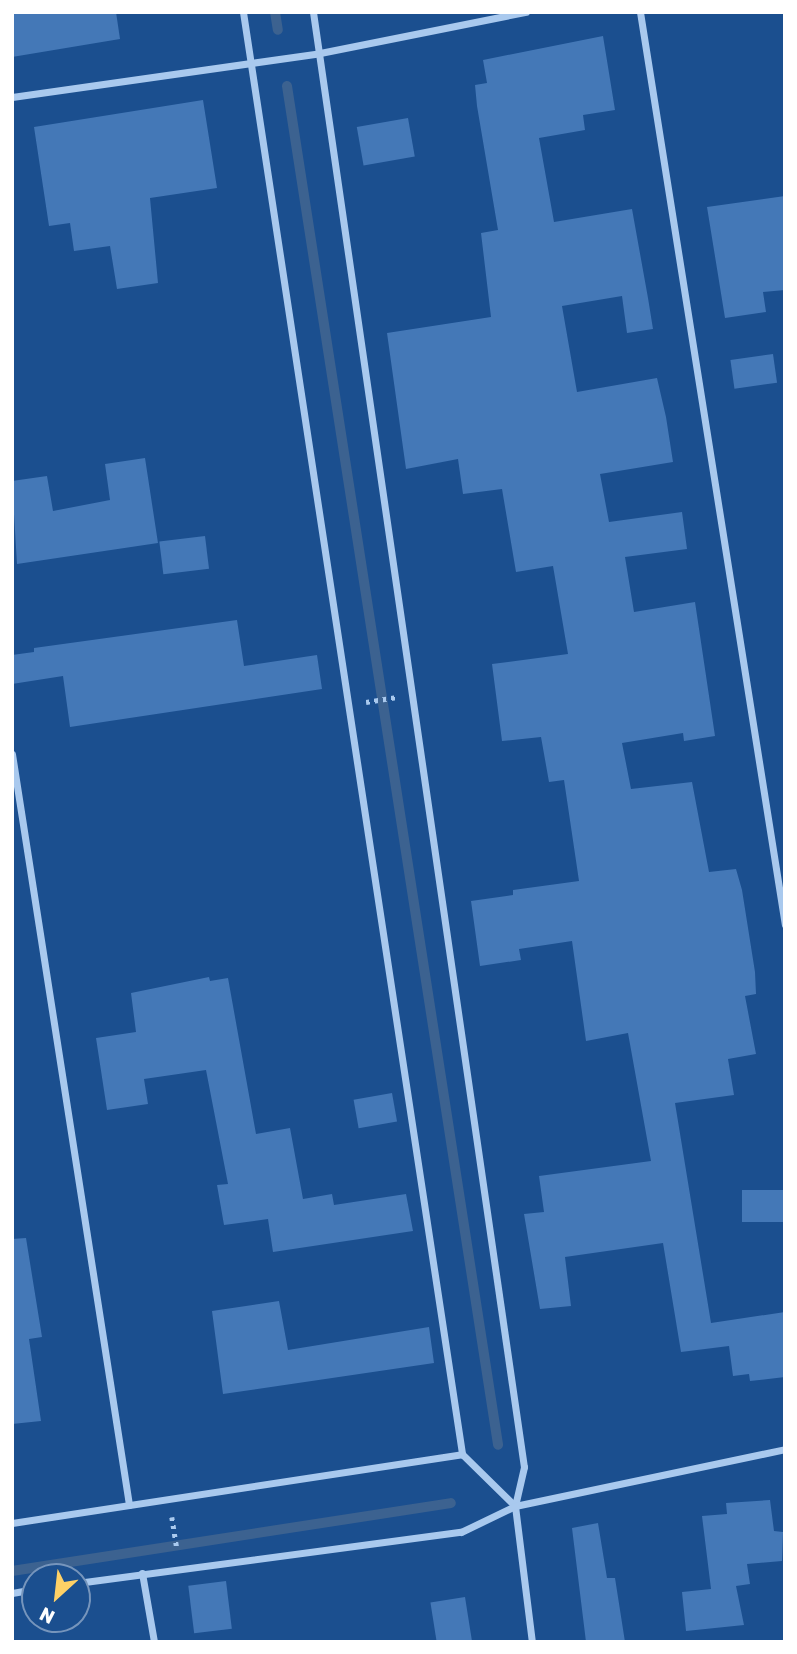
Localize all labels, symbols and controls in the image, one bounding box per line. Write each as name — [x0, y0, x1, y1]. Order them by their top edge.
north arrow — [21, 1563, 91, 1633]
text: N — [36, 1602, 58, 1629]

